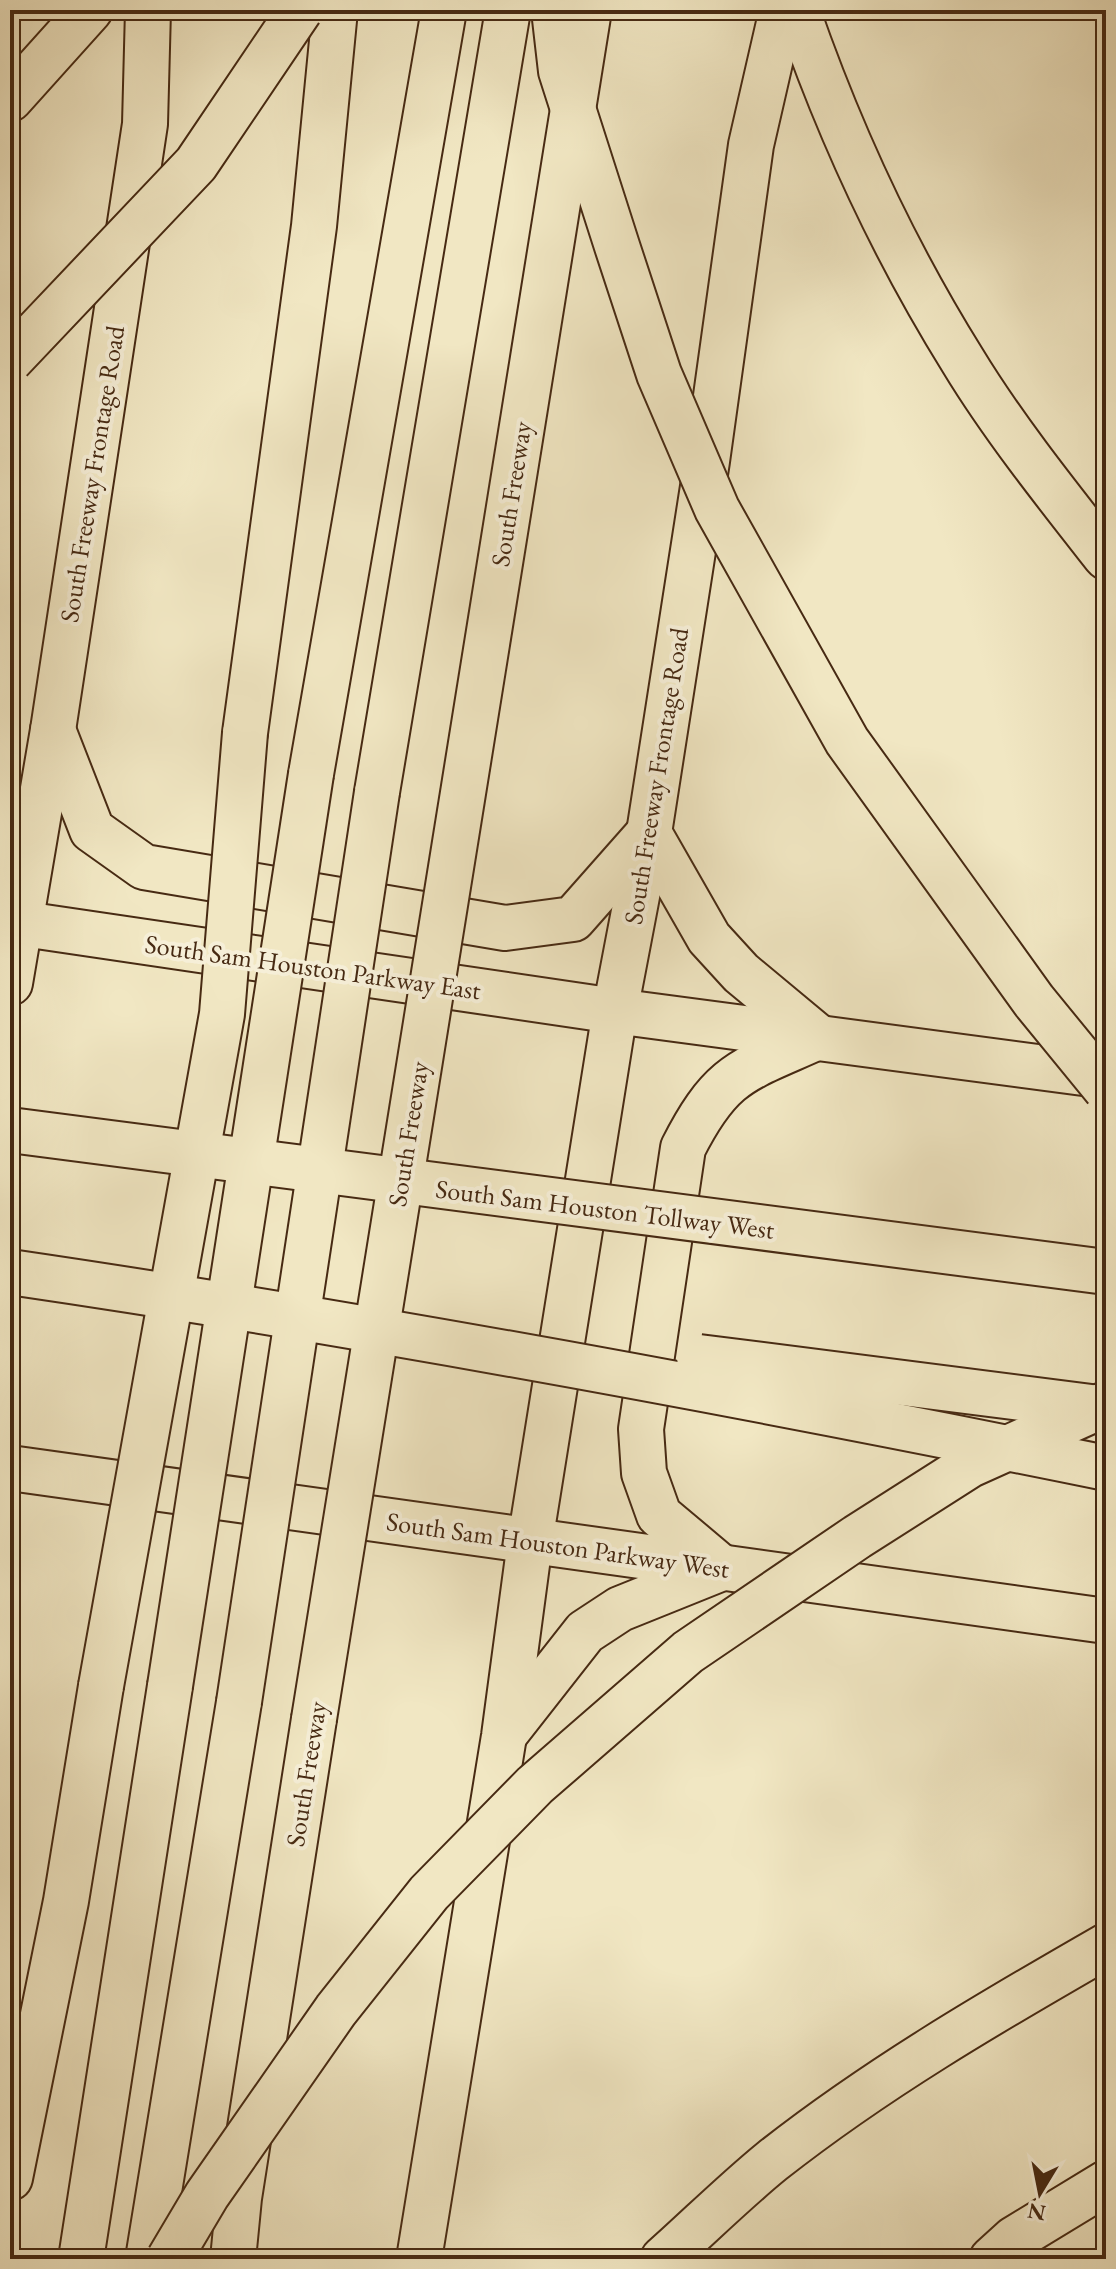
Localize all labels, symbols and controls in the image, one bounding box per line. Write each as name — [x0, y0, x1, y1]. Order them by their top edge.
street label: South Freeway Frontage Road — [52, 322, 132, 625]
street label: South Freeway — [483, 418, 539, 569]
street label: South Freeway Frontage Road — [616, 624, 696, 927]
street label: South Sam Houston Parkway East — [143, 927, 483, 1007]
street label: South Freeway — [380, 1058, 436, 1209]
street label: South Sam Houston Tollway West — [434, 1171, 776, 1247]
street label: South Sam Houston Parkway West — [384, 1504, 732, 1586]
street label: South Freeway — [278, 1698, 334, 1849]
north arrow — [1000, 2153, 1080, 2233]
text: N — [1025, 2196, 1048, 2228]

